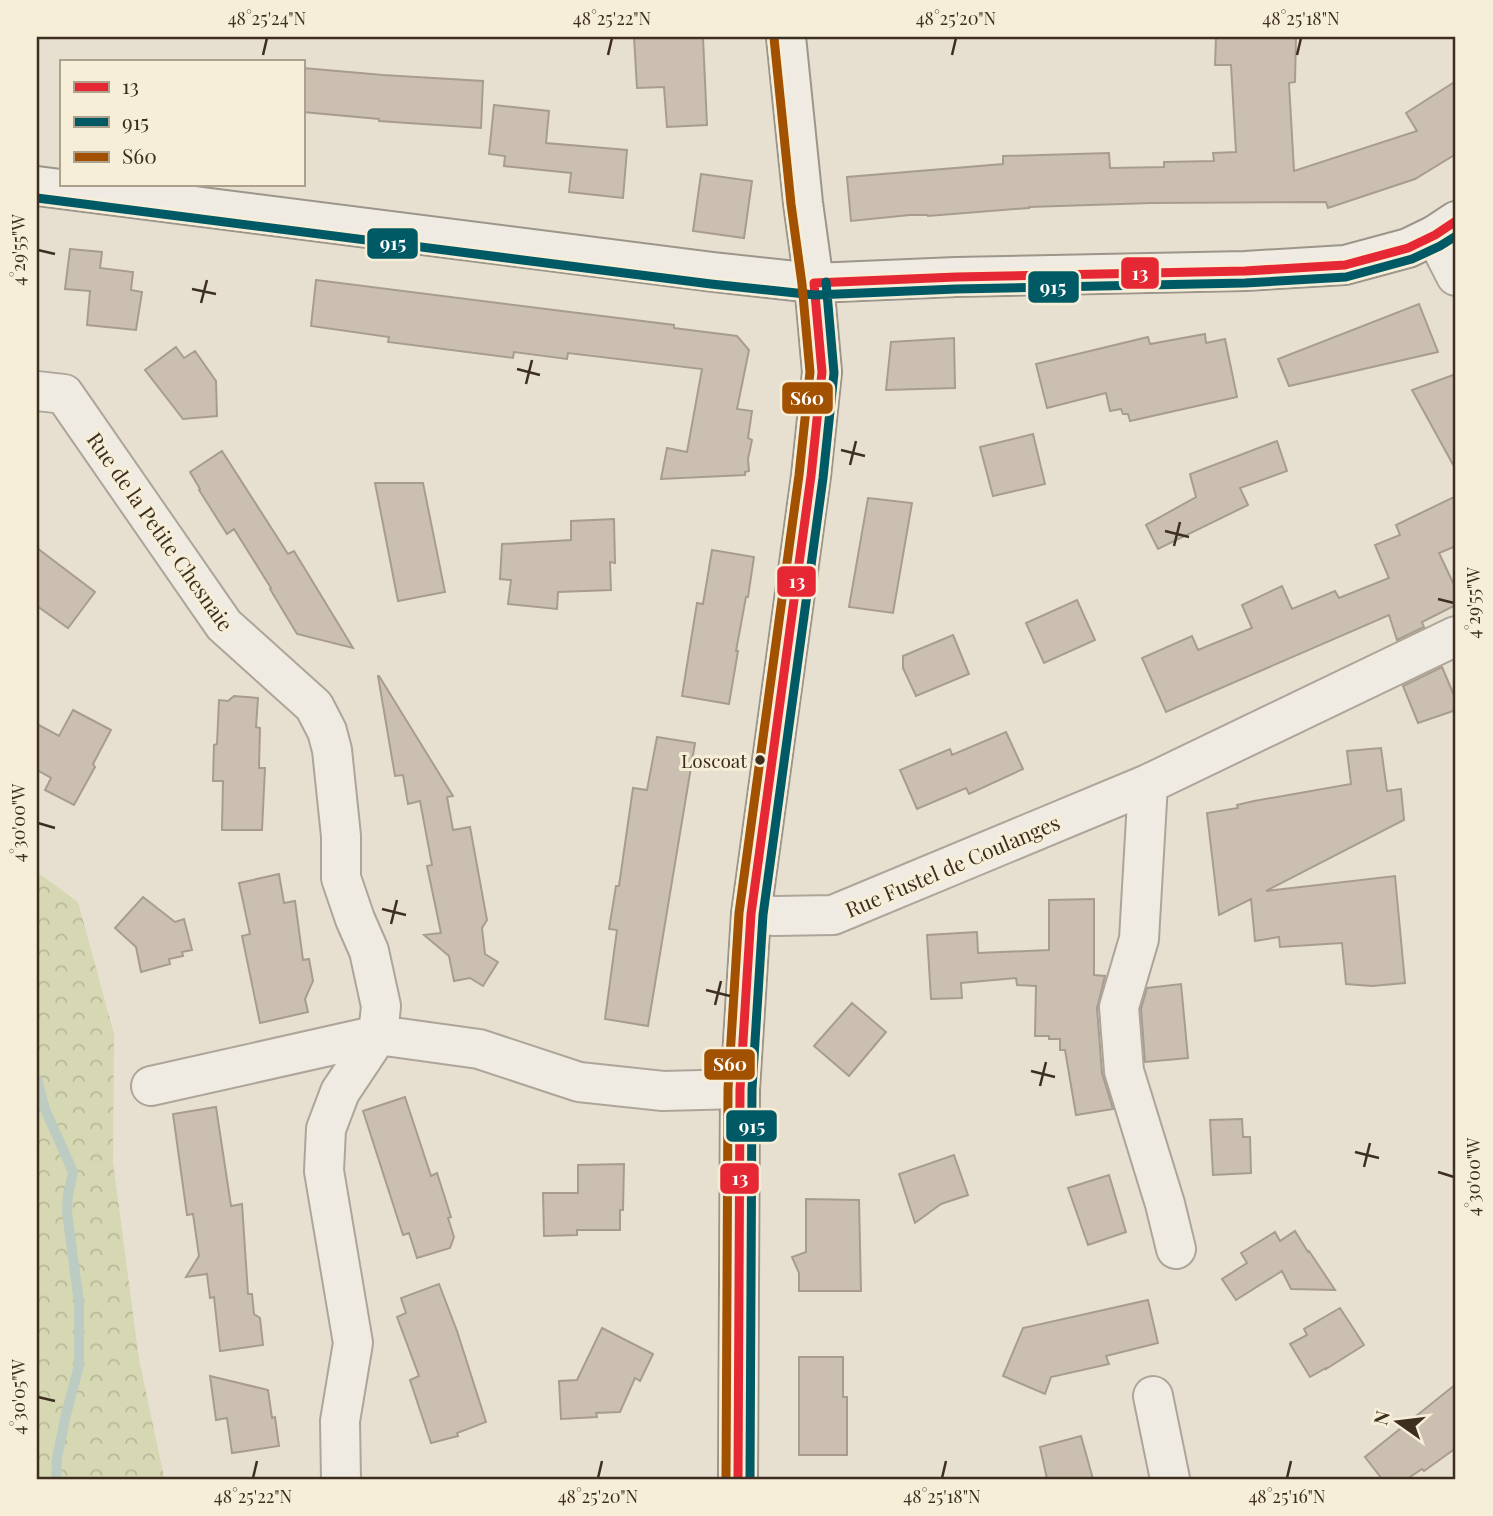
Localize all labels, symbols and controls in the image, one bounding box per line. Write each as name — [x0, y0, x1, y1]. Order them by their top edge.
text: 48°25'24"N — [228, 6, 307, 30]
text: 48°25'22"N — [573, 6, 652, 30]
text: 48°25'20"N — [916, 6, 997, 30]
text: 48°25'18"N — [1262, 6, 1340, 30]
legend — [60, 60, 304, 186]
text: 13 — [122, 71, 139, 99]
text: 915 — [122, 107, 149, 135]
text: S60 — [122, 141, 157, 169]
text: 4°29'55"W — [6, 214, 30, 286]
line badge: 915 — [366, 227, 419, 260]
text: 915 — [380, 229, 406, 255]
line badge: 13 — [1120, 256, 1160, 290]
text: 13 — [1132, 259, 1148, 285]
line badge: 915 — [1027, 270, 1080, 304]
text: 915 — [1040, 273, 1066, 299]
line badge: S60 — [781, 381, 834, 415]
text: S60 — [790, 384, 824, 410]
street label: Rue de la Petite Chesnaie — [82, 426, 240, 636]
line badge: 13 — [776, 565, 817, 598]
text: 13 — [789, 567, 805, 593]
text: 4°29'55"W — [1461, 567, 1485, 639]
place label: Loscoat — [681, 747, 747, 773]
marker: Loscoat — [753, 753, 767, 767]
text: 4°30'00"W — [6, 783, 30, 862]
street label: Rue Fustel de Coulanges — [840, 807, 1064, 923]
line badge: S60 — [703, 1048, 756, 1081]
text: S60 — [713, 1050, 747, 1076]
line badge: 915 — [725, 1109, 778, 1143]
text: 915 — [739, 1112, 765, 1138]
text: 4°30'00"W — [1461, 1137, 1485, 1216]
line badge: 13 — [719, 1162, 760, 1195]
text: 13 — [732, 1164, 748, 1190]
text: 4°30'05"W — [6, 1358, 30, 1435]
north arrow — [1364, 1386, 1434, 1456]
text: N — [1366, 1408, 1395, 1427]
text: 48°25'22"N — [214, 1484, 293, 1508]
text: 48°25'20"N — [558, 1484, 639, 1508]
text: 48°25'18"N — [903, 1484, 981, 1508]
text: 48°25'16"N — [1248, 1484, 1326, 1508]

